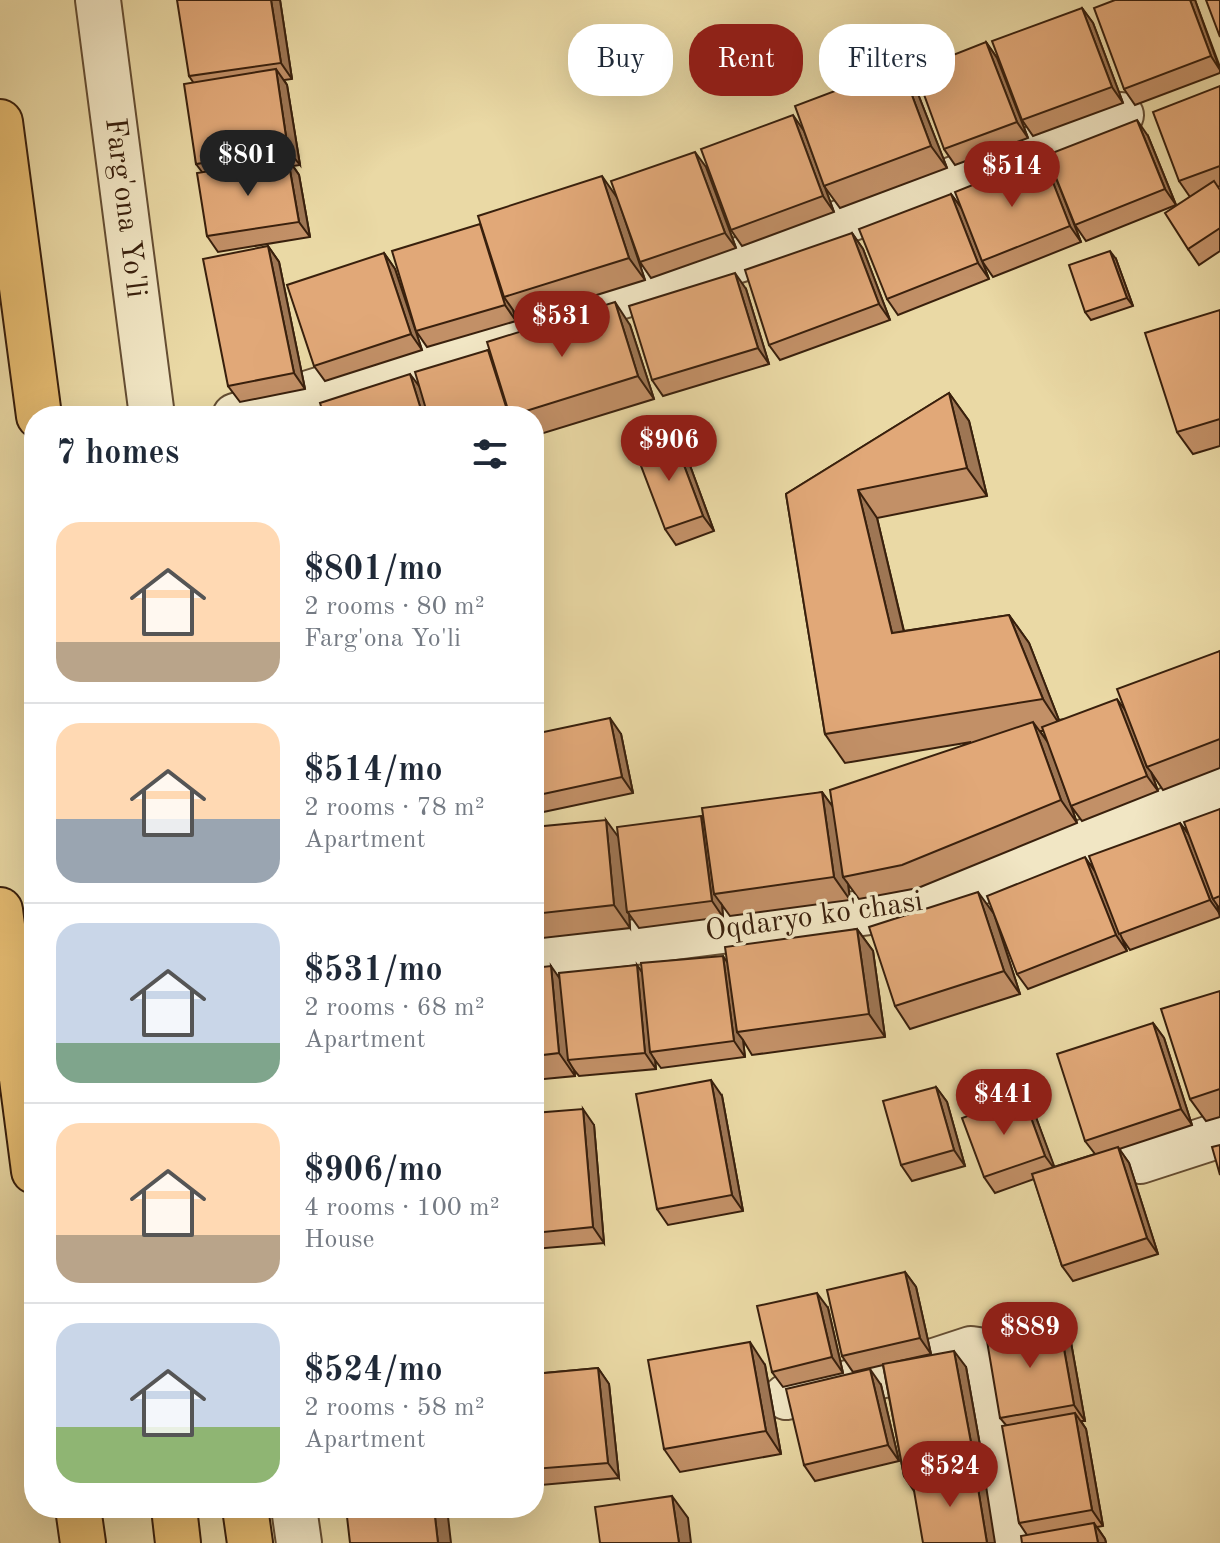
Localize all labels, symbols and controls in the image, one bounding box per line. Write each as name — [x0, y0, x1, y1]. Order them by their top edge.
chip: Buy — [568, 24, 673, 96]
chip: Rent — [689, 24, 803, 96]
chip: Filters — [819, 24, 955, 96]
street label: Farg'ona Yo'li — [99, 116, 151, 300]
pin: $801 — [201, 130, 295, 198]
pin: $514 — [965, 141, 1059, 209]
text: $801 — [218, 143, 278, 169]
text: $514 — [982, 154, 1042, 180]
pin: $531 — [515, 291, 609, 359]
text: $531 — [532, 304, 592, 330]
pin: $906 — [622, 415, 716, 483]
text: $906 — [639, 428, 699, 454]
icon: filters — [468, 432, 512, 476]
text: 7 homes — [56, 437, 179, 471]
text: $801/mo — [304, 553, 443, 587]
icon: home — [120, 554, 216, 650]
text: 2 rooms · 80 m² — [304, 594, 485, 620]
text: Farg'ona Yo'li — [304, 626, 461, 652]
text: $514/mo — [304, 754, 443, 788]
icon: home — [120, 755, 216, 851]
text: 2 rooms · 78 m² — [304, 795, 485, 821]
text: Apartment — [304, 827, 426, 853]
street label: Oqdaryo ko'chasi — [703, 887, 925, 947]
text: $531/mo — [304, 954, 443, 988]
icon: home — [120, 955, 216, 1051]
text: 2 rooms · 68 m² — [304, 995, 485, 1021]
text: Apartment — [304, 1027, 426, 1053]
pin: $441 — [957, 1069, 1051, 1137]
text: $441 — [974, 1082, 1034, 1108]
text: $906/mo — [304, 1154, 443, 1188]
icon: home — [120, 1155, 216, 1251]
text: 4 rooms · 100 m² — [304, 1195, 500, 1221]
text: House — [304, 1227, 375, 1253]
pin: $889 — [983, 1302, 1077, 1370]
text: $889 — [1000, 1315, 1060, 1341]
text: $524/mo — [304, 1354, 443, 1388]
icon: home — [120, 1355, 216, 1451]
text: 2 rooms · 58 m² — [304, 1395, 485, 1421]
text: Apartment — [304, 1427, 426, 1453]
pin: $524 — [903, 1441, 997, 1509]
text: $524 — [920, 1454, 980, 1480]

